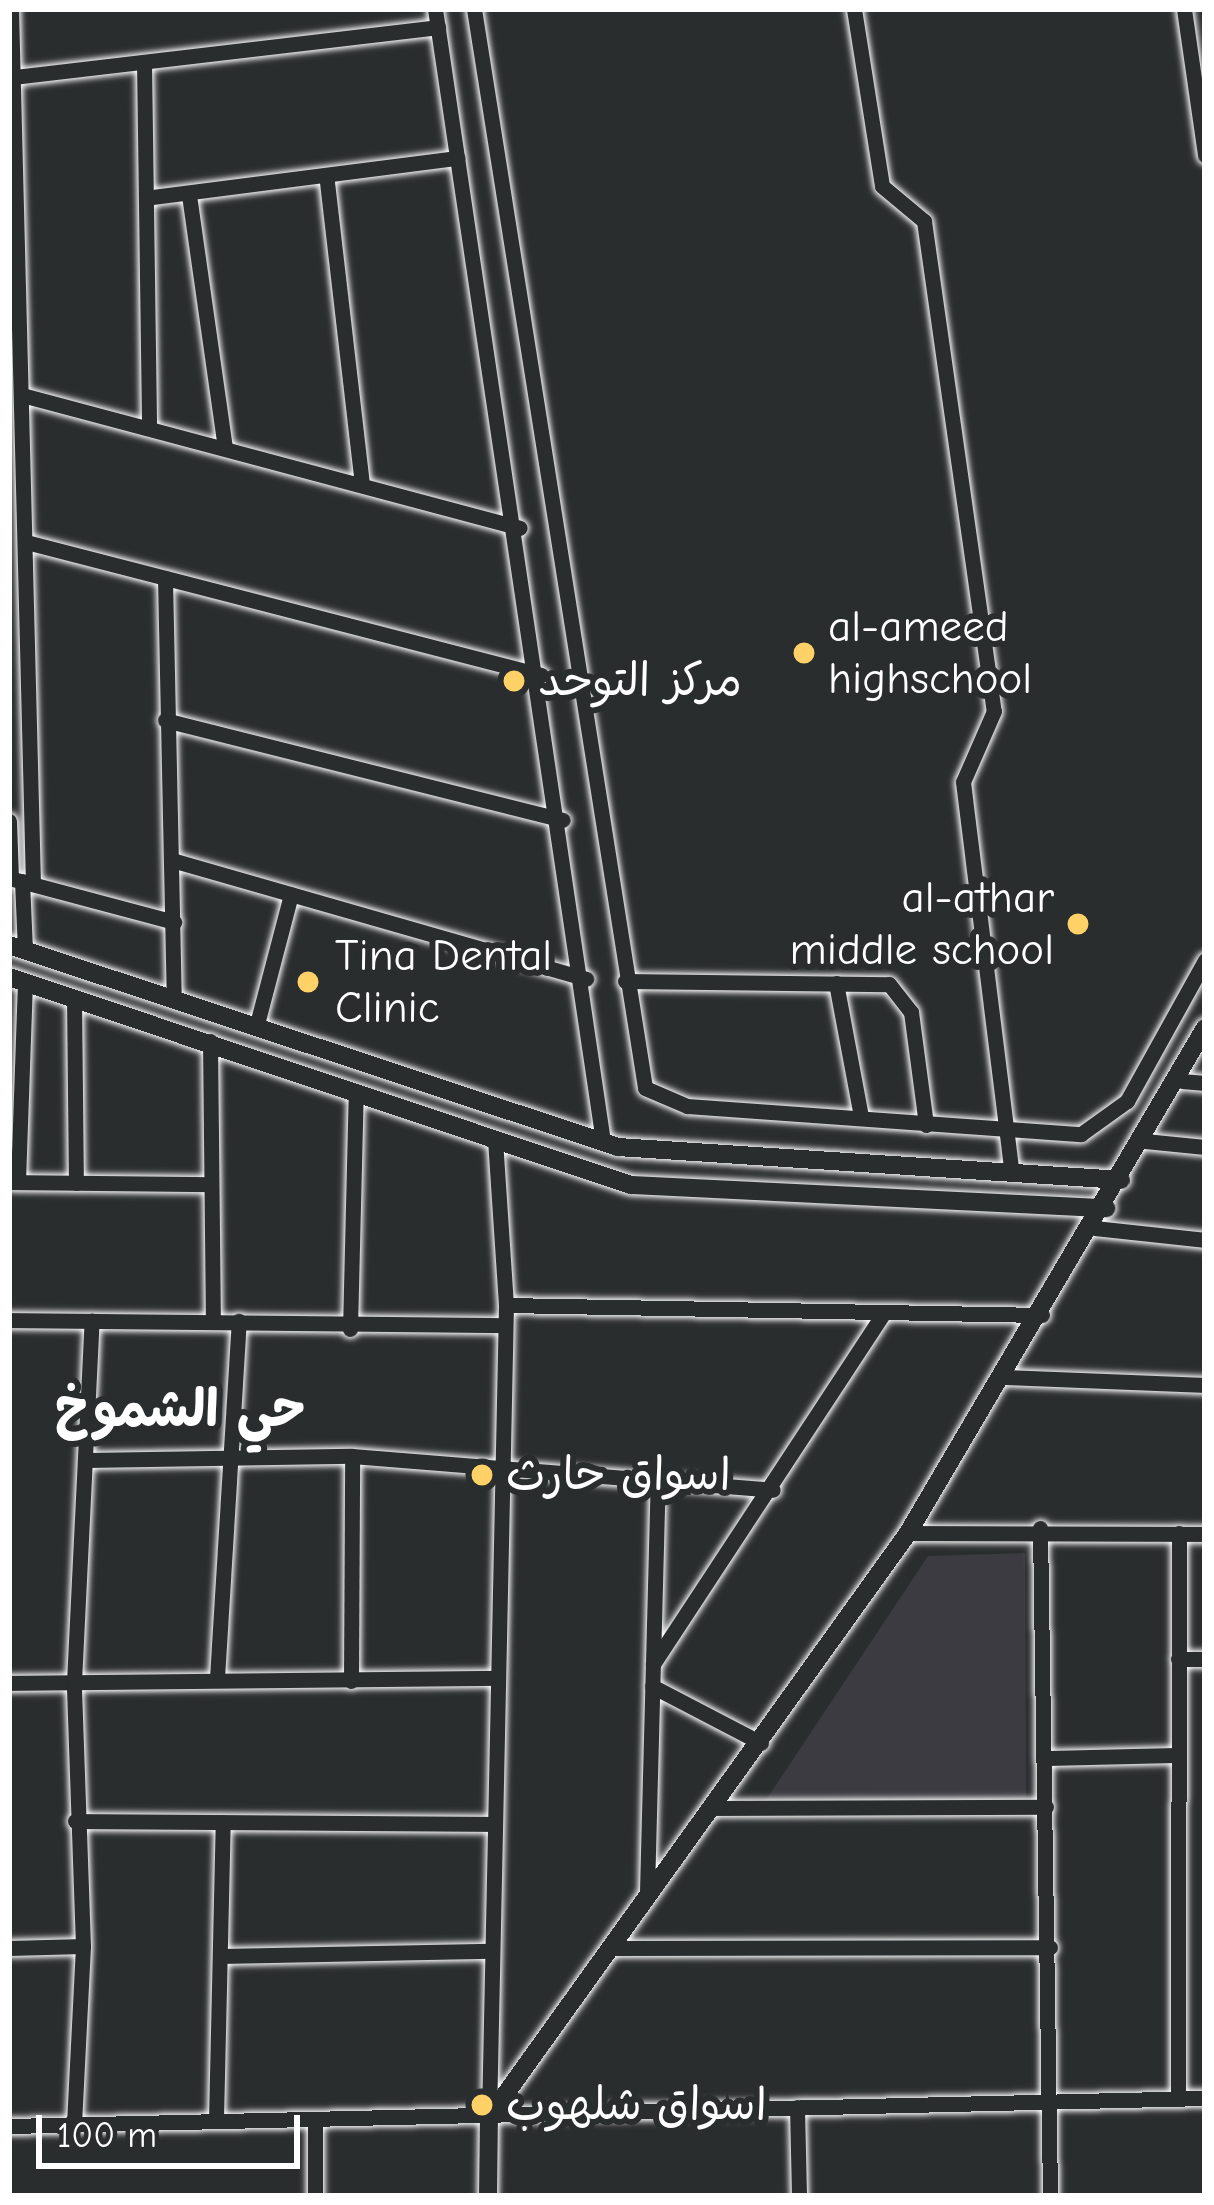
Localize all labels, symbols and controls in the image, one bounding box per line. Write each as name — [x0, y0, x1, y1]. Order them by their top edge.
place label: al-ameed highschool — [828, 600, 1032, 706]
marker: al-ameed highschool — [791, 640, 817, 666]
place label: مركز التوحد — [538, 654, 742, 708]
marker: مركز التوحد — [501, 668, 527, 694]
place label: al-athar middle school — [790, 871, 1054, 977]
marker: al-athar middle school — [1065, 911, 1091, 937]
place label: Tina Dental Clinic — [335, 929, 552, 1035]
marker: Tina Dental Clinic — [292, 966, 324, 998]
district label: حي الشموخ — [55, 1379, 305, 1441]
place label: اسواق حارث — [506, 1448, 731, 1502]
marker: اسواق حارث — [469, 1462, 495, 1488]
place label: اسواق شلهوب — [506, 2078, 767, 2132]
scale bar — [42, 2091, 306, 2165]
marker: اسواق شلهوب — [469, 2092, 495, 2118]
text: 100 m — [57, 2115, 157, 2156]

